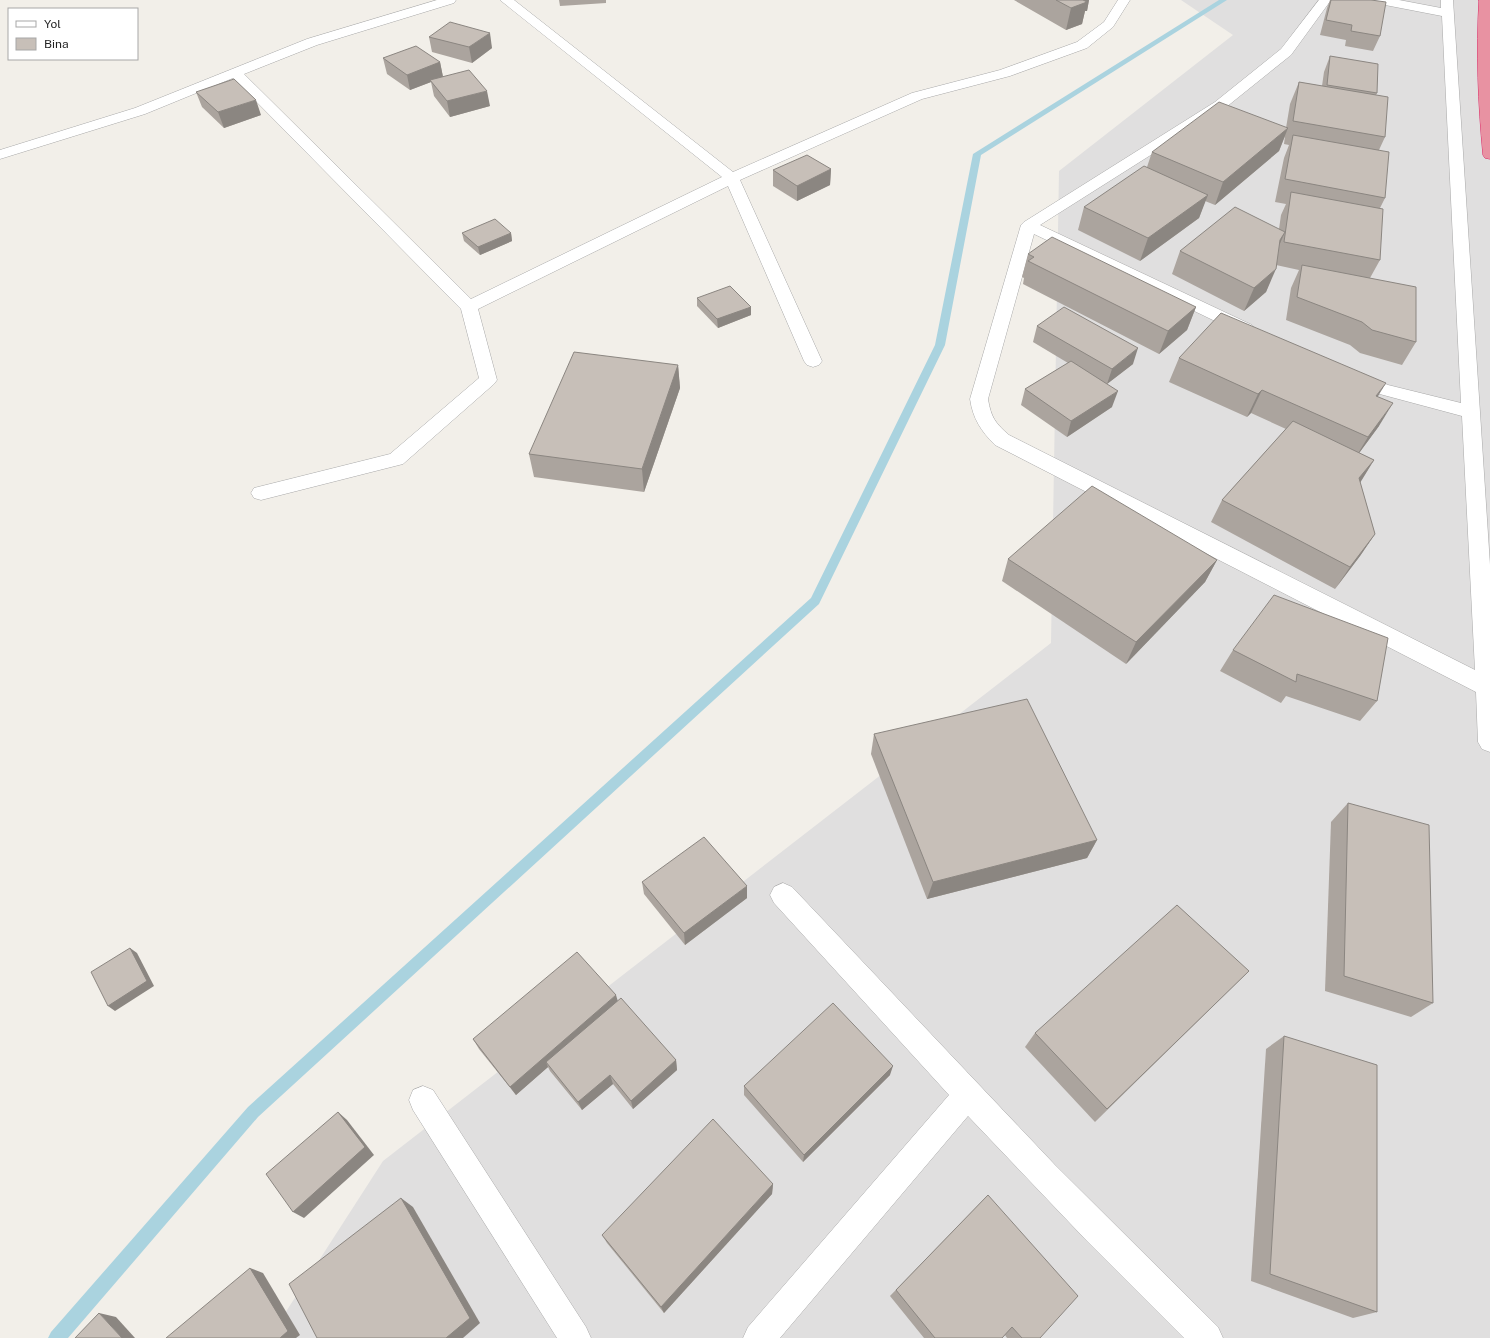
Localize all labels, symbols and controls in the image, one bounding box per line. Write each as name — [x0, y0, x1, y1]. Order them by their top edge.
legend — [8, 8, 138, 60]
text: Yol — [44, 17, 61, 31]
text: Bina — [44, 37, 69, 51]

